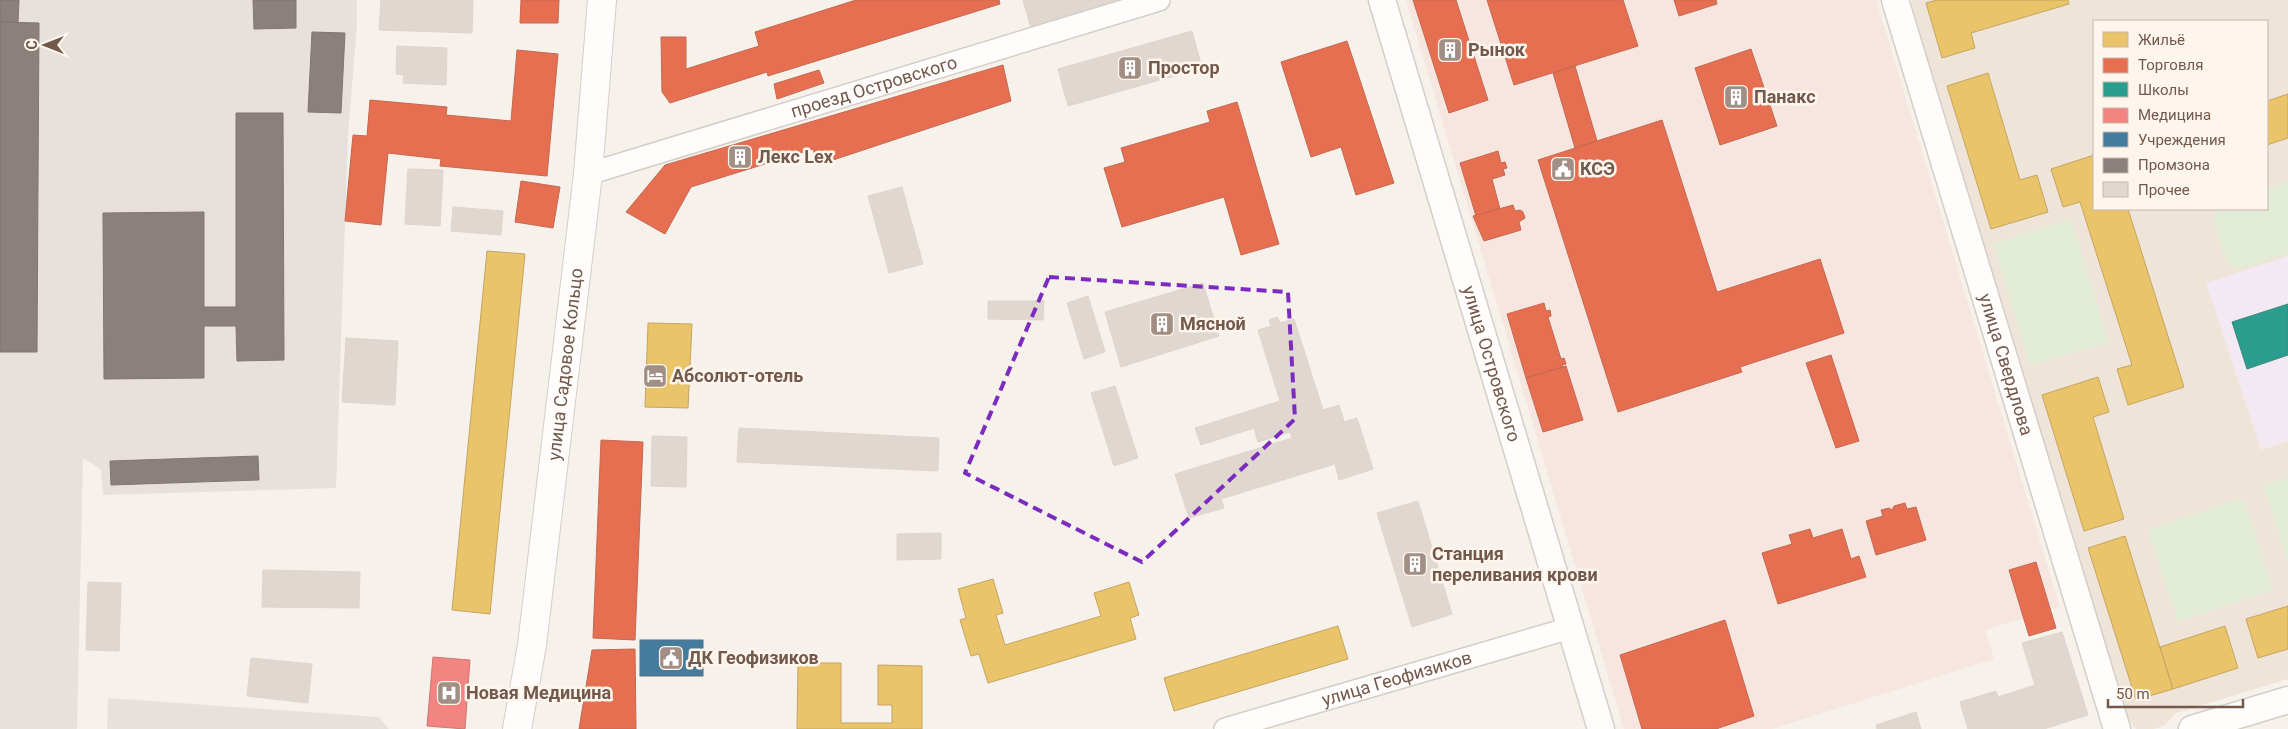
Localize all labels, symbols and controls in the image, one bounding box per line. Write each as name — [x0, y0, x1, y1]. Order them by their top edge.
north arrow — [20, 20, 70, 70]
legend — [2093, 20, 2268, 210]
text: Жильё — [2138, 31, 2185, 49]
building icon: Рынок — [1437, 37, 1463, 63]
place label: Рынок — [1468, 39, 1526, 60]
text: С — [24, 40, 40, 50]
street label: проезд Островского — [788, 51, 960, 122]
building icon: Простор — [1117, 55, 1143, 81]
text: Торговля — [2138, 56, 2203, 74]
place label: Простор — [1148, 57, 1220, 78]
text: Школы — [2138, 81, 2189, 99]
building icon: Панакс — [1723, 84, 1749, 110]
place label: Панакс — [1754, 86, 1816, 107]
text: Медицина — [2138, 106, 2211, 124]
text: Учреждения — [2138, 131, 2226, 149]
building icon: Лекс Lex — [727, 144, 753, 170]
place label: Лекс Lex — [758, 146, 834, 167]
public building icon: КСЭ — [1550, 156, 1576, 182]
text: Промзона — [2138, 156, 2210, 174]
place label: КСЭ — [1580, 158, 1615, 179]
text: Прочее — [2138, 181, 2190, 199]
street label: улица Садовое Кольцо — [543, 267, 587, 462]
street label: улица Островского — [1458, 283, 1525, 444]
street label: улица Свердлова — [1975, 291, 2038, 438]
building icon: Мясной — [1149, 311, 1175, 337]
place label: Мясной — [1180, 313, 1246, 334]
hotel icon: Абсолют-отель — [642, 363, 668, 389]
place label: Абсолют-отель — [672, 365, 803, 386]
place label: Станция переливания крови — [1432, 543, 1598, 585]
building icon: Станция переливания крови — [1402, 551, 1428, 577]
public building icon: ДК Геофизиков — [658, 645, 684, 671]
street label: улица Геофизиков — [1319, 646, 1474, 710]
place label: ДК Геофизиков — [688, 647, 819, 668]
scale bar — [2108, 676, 2243, 708]
hospital icon: Новая Медицина — [436, 680, 462, 706]
place label: Новая Медицина — [466, 682, 611, 703]
text: 50 m — [2116, 685, 2150, 703]

